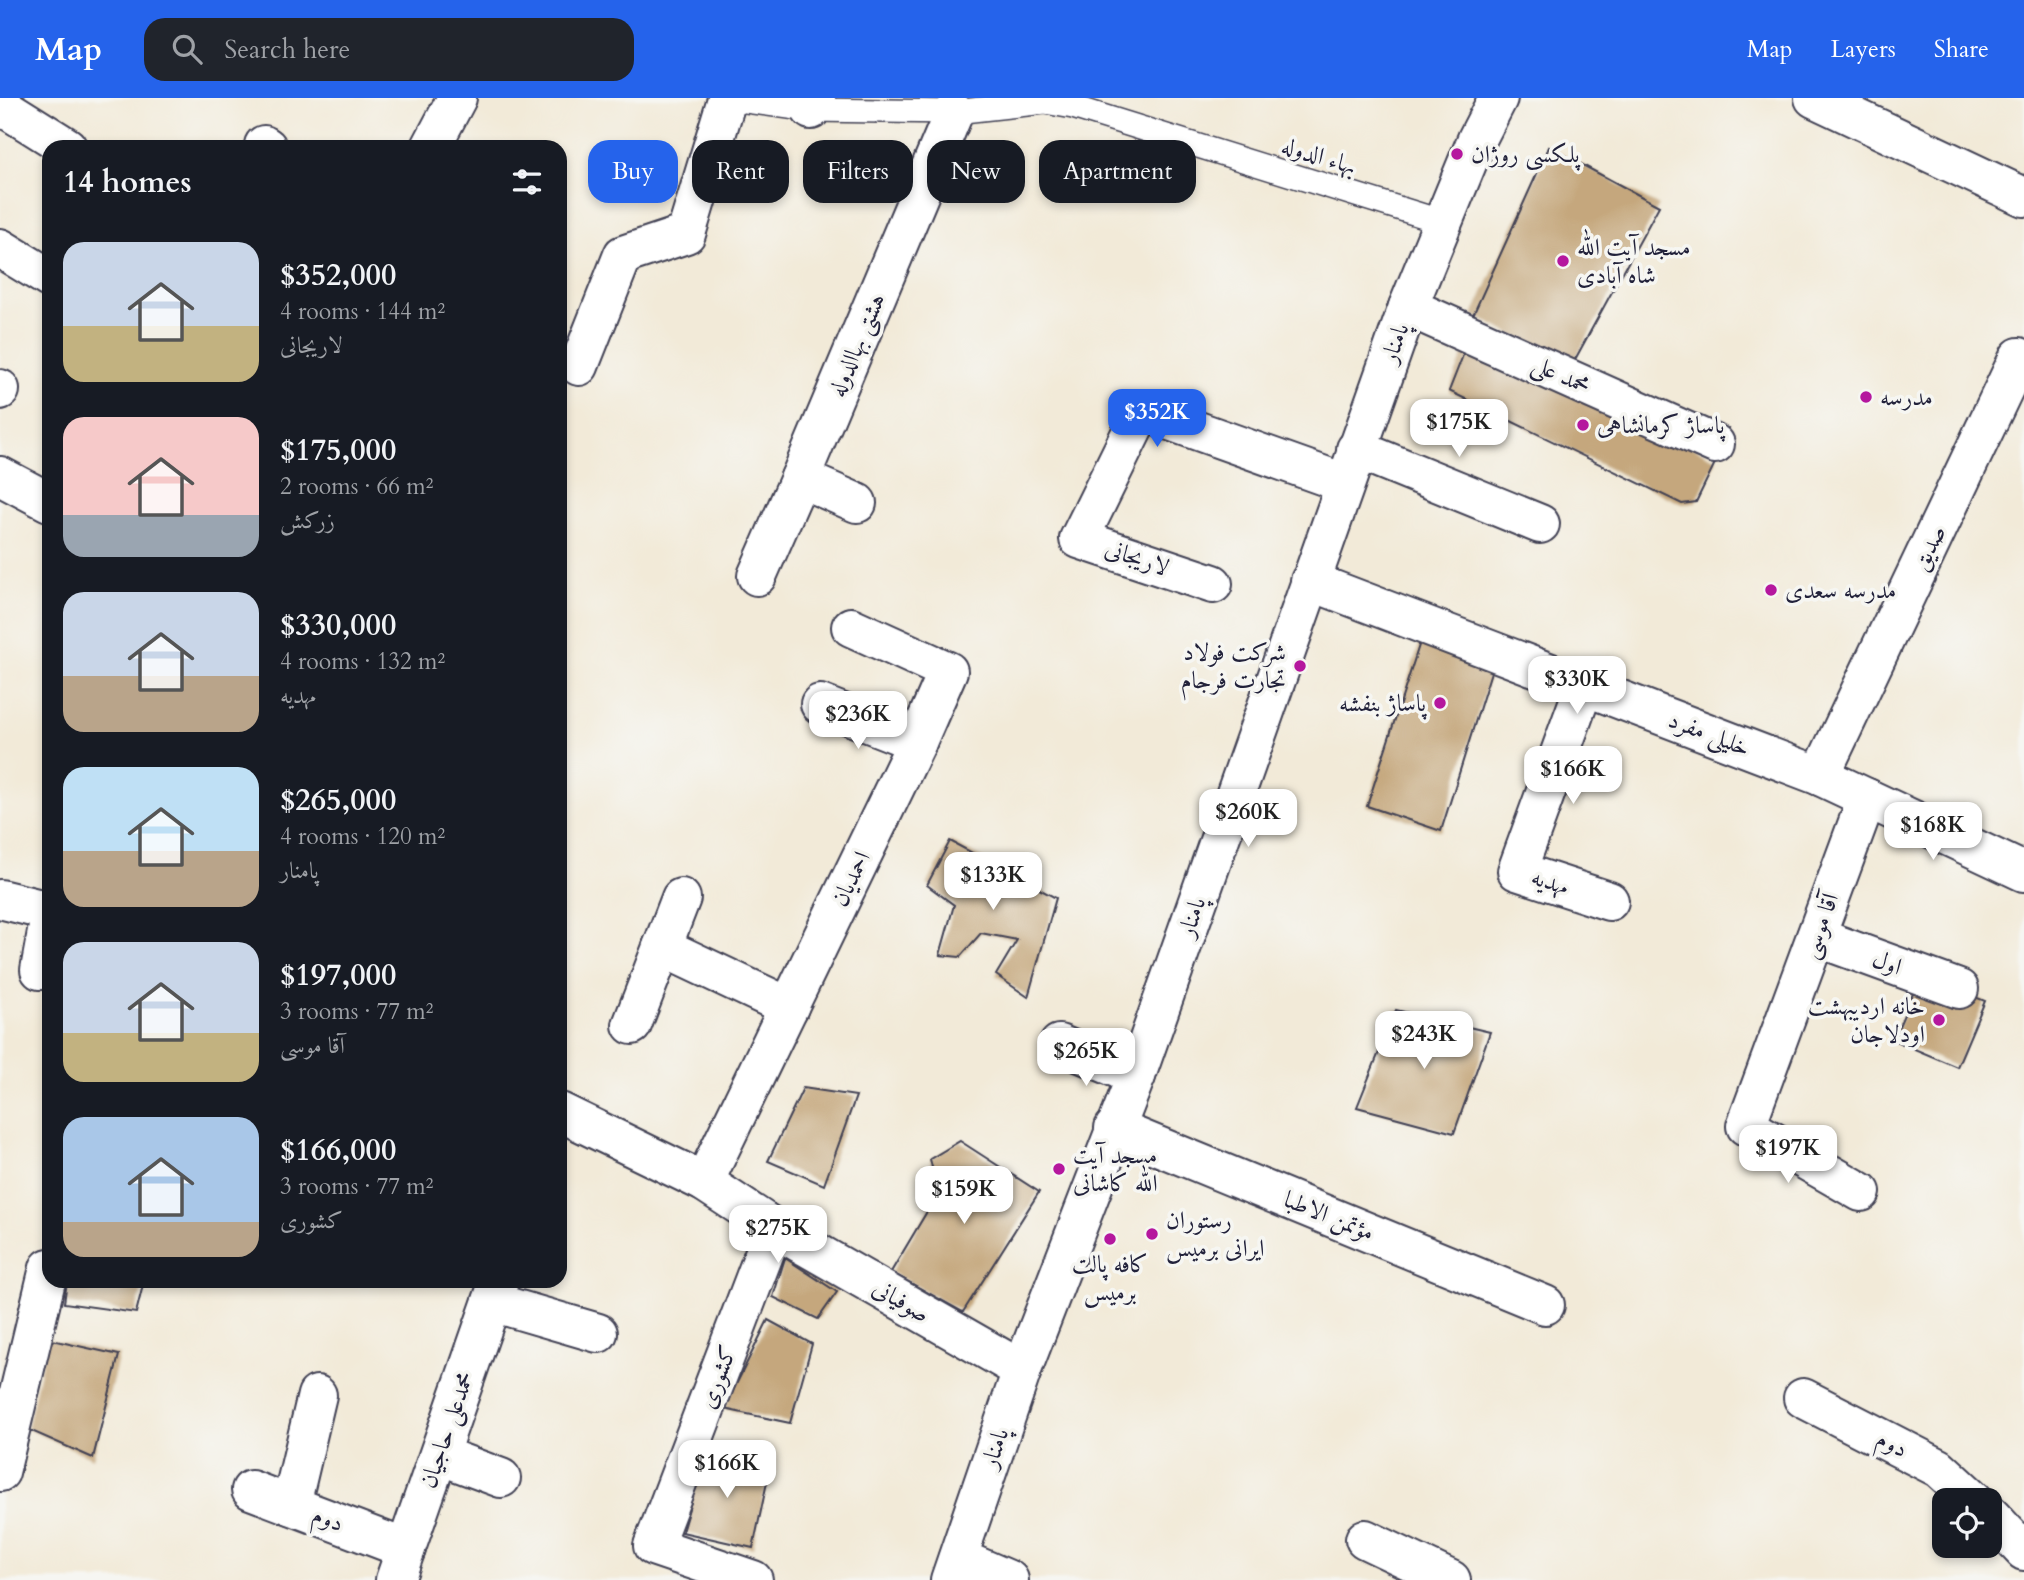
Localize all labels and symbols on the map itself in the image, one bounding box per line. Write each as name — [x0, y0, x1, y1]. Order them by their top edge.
street label: بهاء الدوله — [1277, 129, 1361, 183]
place label: پلکسی روژان — [1471, 138, 1581, 171]
marker: پلکسی روژان — [1449, 146, 1465, 162]
place label: مسجد آیت الله شاه آبادی — [1577, 228, 1691, 292]
marker: مسجد آیت الله شاه آبادی — [1555, 253, 1571, 269]
street label: هشتی بهاالدوله — [820, 288, 894, 402]
street label: پامنار — [1372, 317, 1418, 369]
street label: محمد علی — [1527, 348, 1595, 402]
place label: مدرسه — [1880, 381, 1933, 414]
marker: مدرسه — [1858, 389, 1874, 405]
pin: $352K — [1108, 390, 1206, 449]
pin: $175K — [1410, 400, 1508, 459]
place label: پاساژ کرمانشاهی — [1597, 409, 1726, 442]
marker: پاساژ کرمانشاهی — [1575, 417, 1591, 433]
street label: صدیق — [1904, 520, 1954, 576]
street label: لاریجانی — [1101, 532, 1173, 584]
place label: مدرسه سعدی — [1785, 574, 1896, 607]
marker: مدرسه سعدی — [1763, 582, 1779, 598]
place label: شرکت فولاد تجارت فرجام — [1181, 636, 1286, 701]
pin: $330K — [1528, 656, 1626, 716]
marker: شرکت فولاد تجارت فرجام — [1292, 658, 1308, 674]
place label: پاساژ بنفشه — [1339, 687, 1427, 720]
pin: $236K — [809, 692, 907, 751]
marker: پاساژ بنفشه — [1432, 695, 1448, 711]
street label: خلیلی مفرد — [1663, 703, 1755, 765]
pin: $166K — [1524, 746, 1622, 806]
pin: $260K — [1199, 790, 1297, 849]
pin: $168K — [1884, 802, 1982, 862]
street label: احمدیان — [823, 846, 879, 912]
pin: $133K — [944, 852, 1042, 912]
street label: مهدیه — [1527, 860, 1573, 904]
street label: آقا موسی — [1793, 886, 1848, 963]
street label: پامنار — [1169, 891, 1215, 943]
street label: اول — [1868, 942, 1906, 984]
place label: خانه اردیبهشت اودلاجان — [1808, 990, 1925, 1051]
pin: $243K — [1375, 1012, 1473, 1071]
marker: خانه اردیبهشت اودلاجان — [1931, 1012, 1947, 1028]
pin: $265K — [1037, 1028, 1135, 1088]
pin: $197K — [1739, 1126, 1837, 1185]
place label: مسجد آیت الله کاشانی — [1073, 1139, 1158, 1200]
marker: مسجد آیت الله کاشانی — [1051, 1161, 1067, 1177]
pin: $159K — [915, 1166, 1013, 1226]
street label: مؤتمن الاطبا — [1279, 1183, 1379, 1249]
place label: رستوران ایرانی برمیس — [1166, 1204, 1264, 1265]
pin: $275K — [729, 1206, 827, 1265]
marker: رستوران ایرانی برمیس — [1144, 1226, 1160, 1242]
marker: کافه پالت برمیس — [1102, 1231, 1118, 1247]
place label: کافه پالت برمیس — [1072, 1248, 1148, 1309]
street label: صوفیانی — [866, 1271, 936, 1331]
street label: کشوری — [691, 1340, 745, 1414]
street label: محمدعلی حاجیان — [412, 1367, 482, 1493]
street label: پامنار — [972, 1422, 1018, 1474]
street label: دوم — [1869, 1422, 1913, 1469]
pin: $166K — [678, 1440, 776, 1500]
street label: دوم — [306, 1498, 349, 1544]

